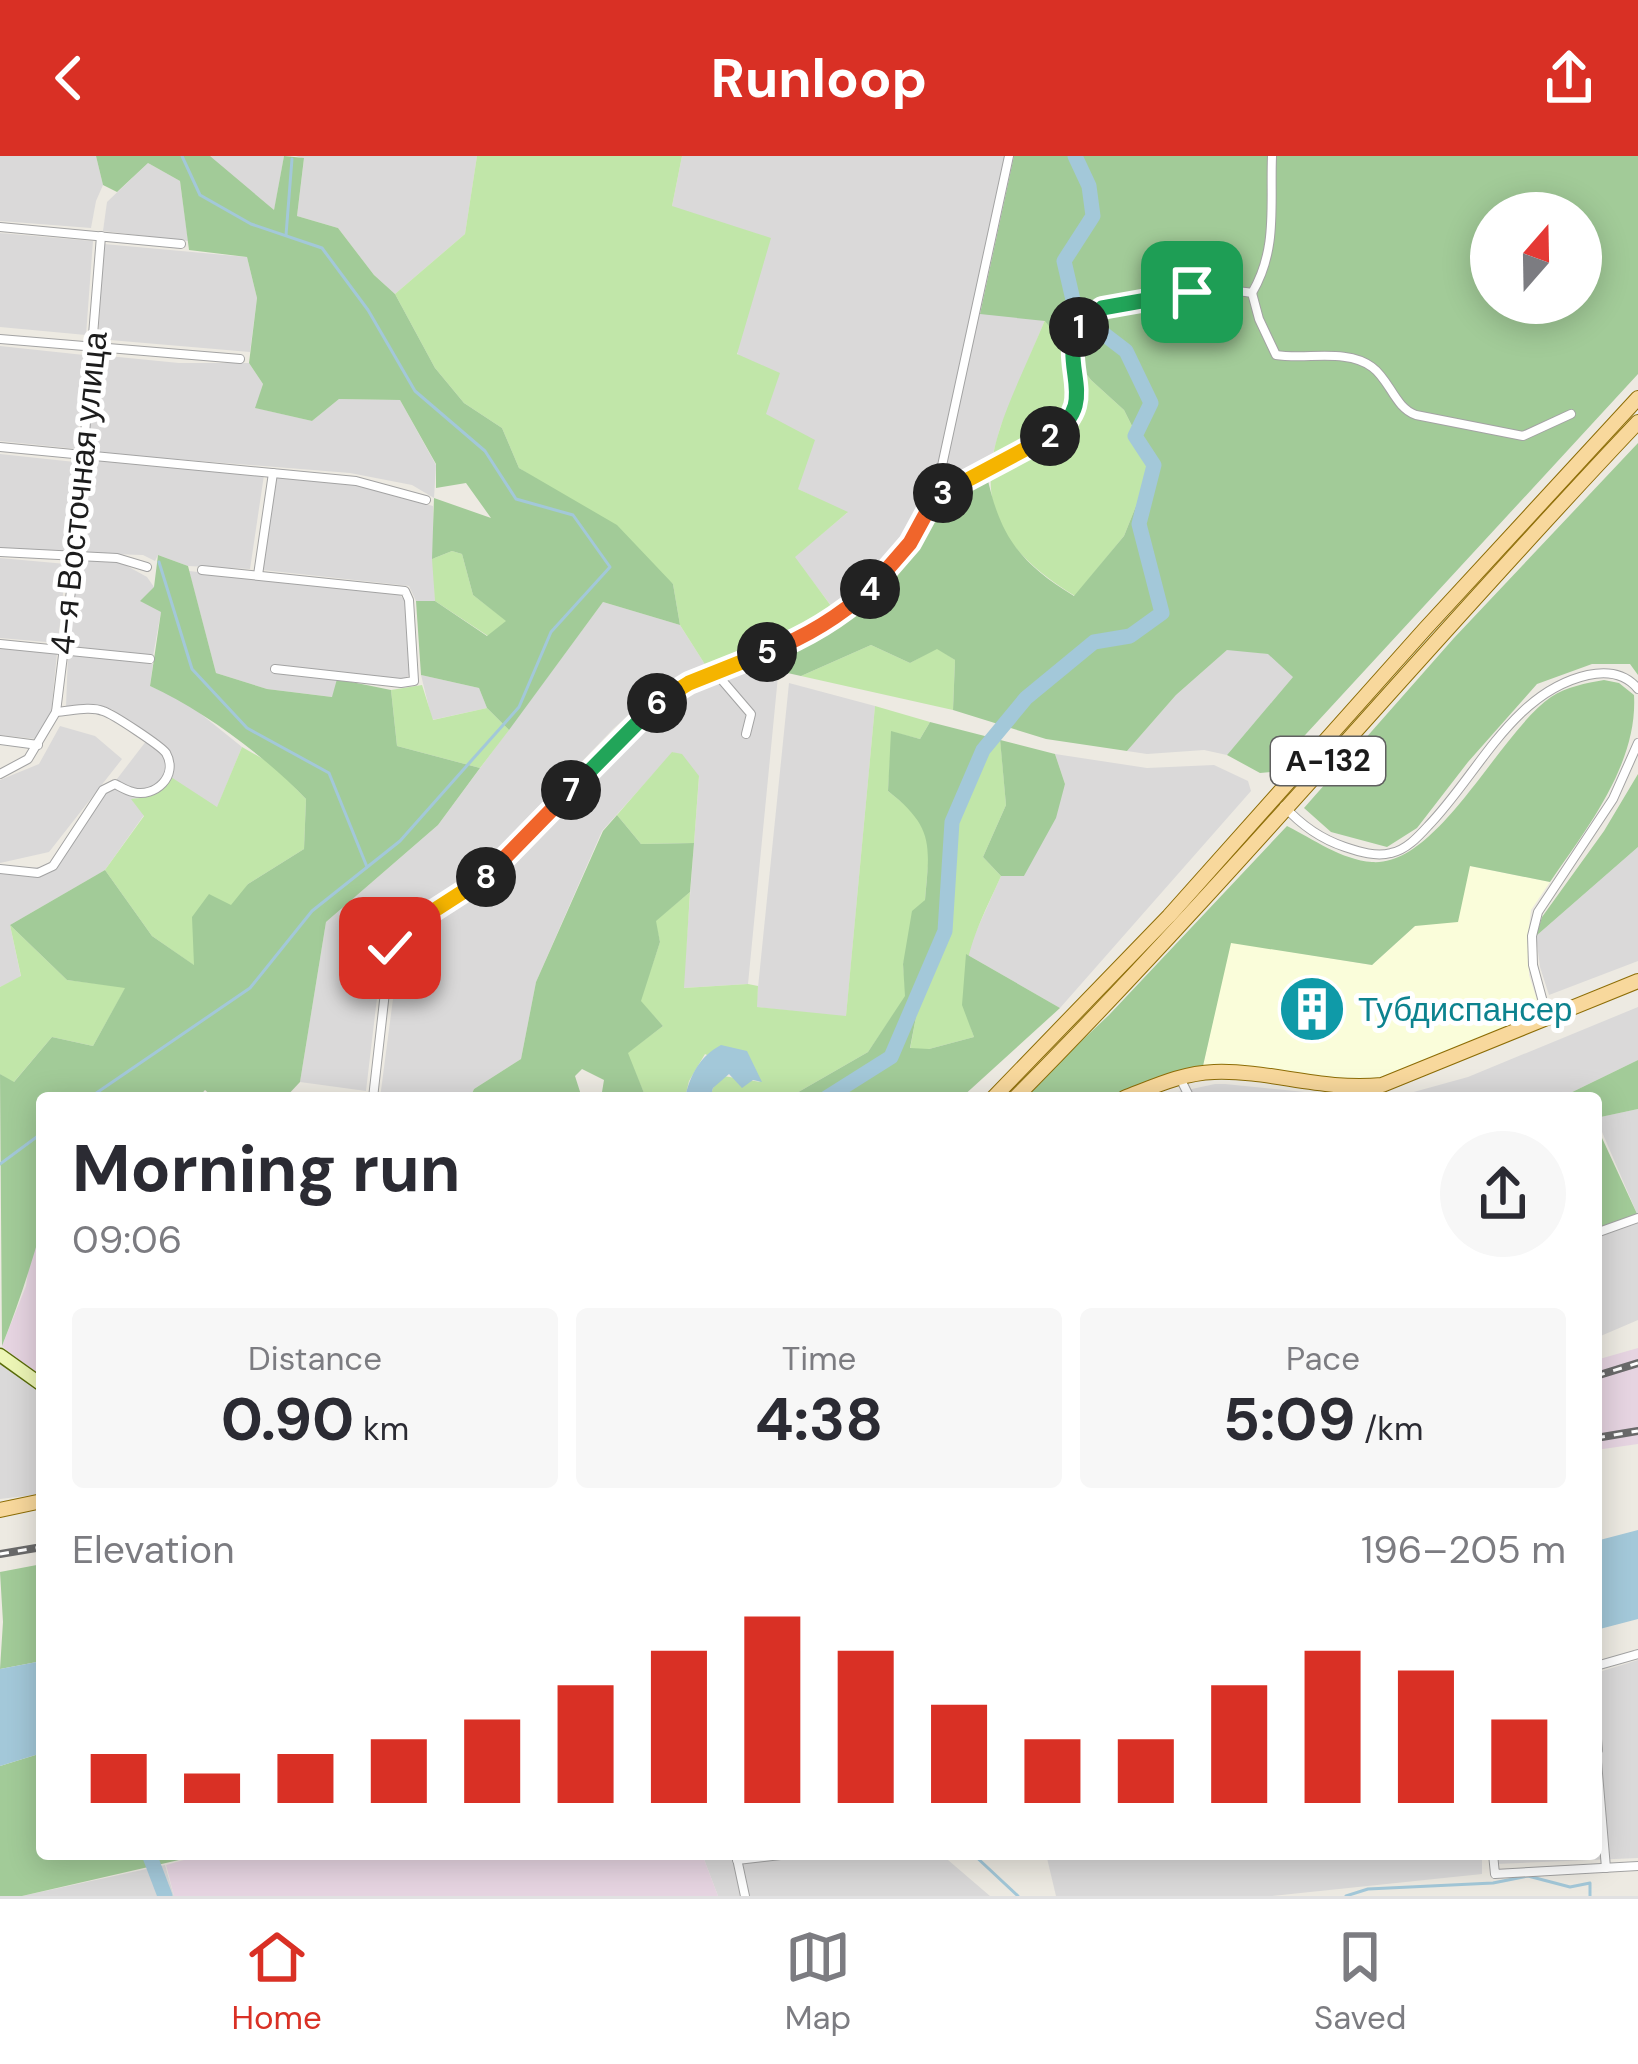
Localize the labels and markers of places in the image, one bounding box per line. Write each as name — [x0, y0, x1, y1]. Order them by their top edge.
pin — [1141, 241, 1243, 343]
pin: 1 — [1049, 297, 1109, 357]
pin: 2 — [1020, 406, 1080, 466]
pin: 3 — [913, 463, 973, 523]
pin: 4 — [840, 559, 900, 619]
pin: 5 — [737, 622, 797, 682]
pin: 6 — [627, 673, 687, 733]
pin: 7 — [541, 760, 601, 820]
pin: 8 — [456, 847, 516, 907]
pin — [339, 897, 441, 999]
building icon: Тубдиспансер — [1277, 974, 1347, 1044]
place label: Тубдиспансер — [1358, 988, 1572, 1031]

